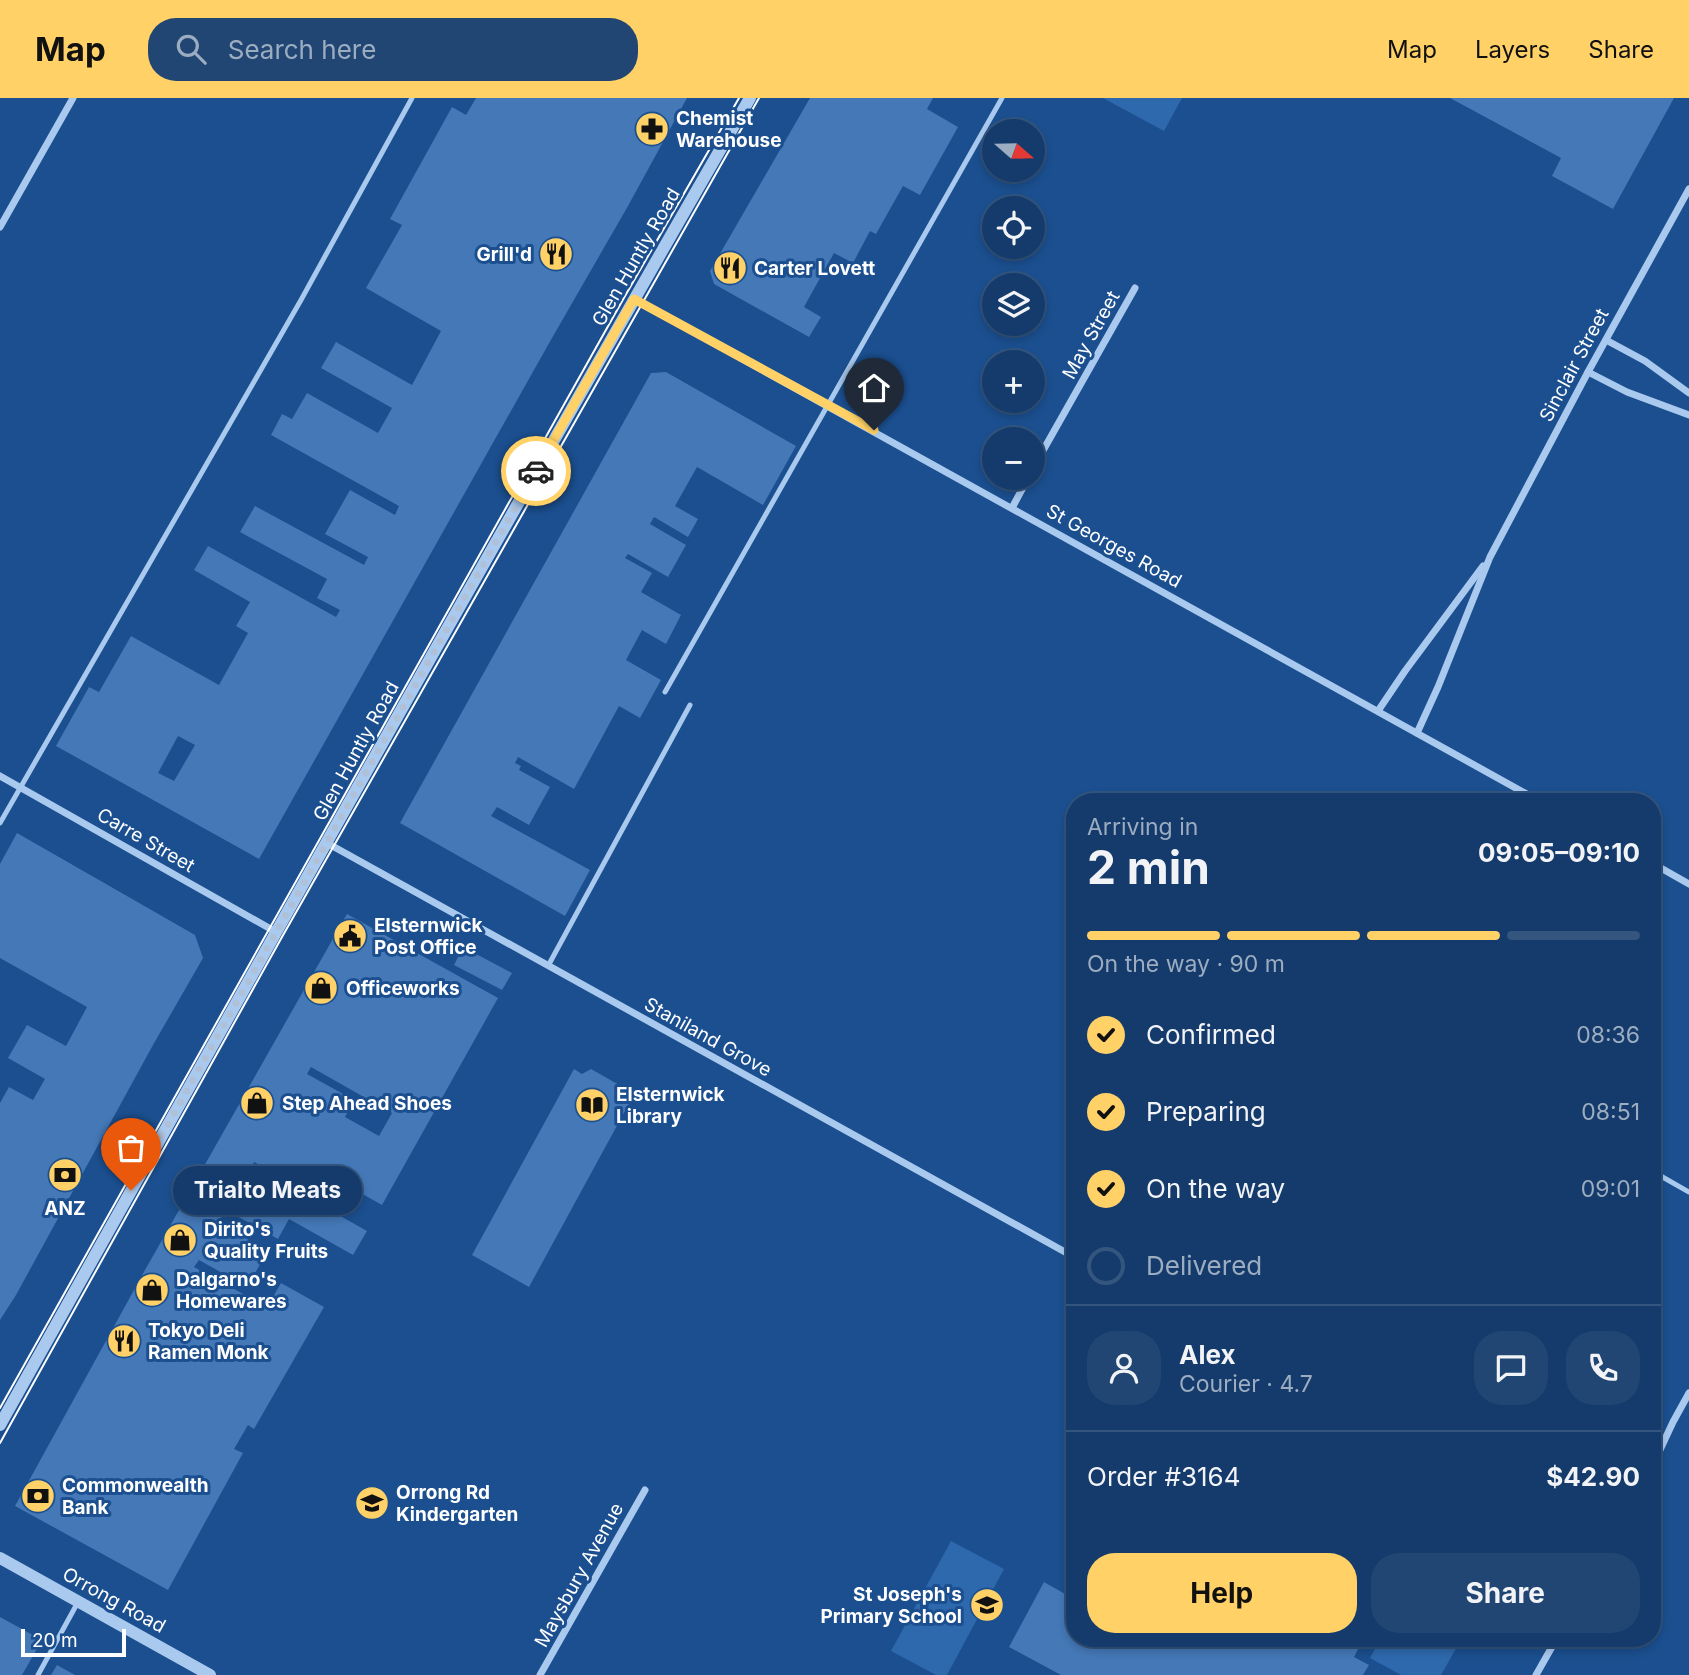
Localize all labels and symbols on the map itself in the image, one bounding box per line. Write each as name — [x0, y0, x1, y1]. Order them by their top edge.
place label: Chemist Warehouse — [676, 107, 782, 152]
pharmacy icon: Chemist Warehouse — [633, 110, 671, 148]
north arrow — [982, 119, 1045, 182]
street label: Glen Huntly Road — [587, 184, 685, 330]
restaurant icon: Grill'd — [537, 235, 575, 273]
place label: Grill'd — [476, 243, 532, 266]
restaurant icon: Carter Lovett — [711, 249, 749, 287]
place label: Carter Lovett — [754, 257, 875, 280]
street label: May Street — [1057, 287, 1125, 383]
street label: Sinclair Street — [1535, 304, 1613, 426]
pin — [844, 358, 904, 430]
courier — [501, 436, 571, 506]
street label: St Georges Road — [1042, 499, 1186, 593]
street label: Glen Huntly Road — [308, 677, 404, 825]
street label: Carre Street — [93, 803, 199, 877]
place label: Elsternwick Post Office — [374, 914, 483, 959]
public building icon: Elsternwick Post Office — [331, 917, 369, 955]
shop icon: Officeworks — [302, 969, 340, 1007]
place label: Officeworks — [346, 977, 460, 1000]
street label: Staniland Grove — [640, 993, 776, 1081]
place label: Elsternwick Library — [616, 1083, 725, 1128]
shop icon: Step Ahead Shoes — [238, 1084, 276, 1122]
library icon: Elsternwick Library — [573, 1086, 611, 1124]
place label: Step Ahead Shoes — [282, 1092, 452, 1115]
pin — [101, 1118, 161, 1190]
bank icon: ANZ — [46, 1156, 84, 1194]
callout: Trialto Meats — [173, 1166, 362, 1214]
place label: ANZ — [44, 1197, 86, 1220]
place label: Dirito's Quality Fruits — [204, 1218, 328, 1263]
shop icon: Dirito's Quality Fruits — [161, 1221, 199, 1259]
place label: Dalgarno's Homewares — [176, 1268, 287, 1313]
shop icon: Dalgarno's Homewares — [133, 1271, 171, 1309]
place label: Tokyo Deli Ramen Monk — [148, 1319, 269, 1364]
restaurant icon: Tokyo Deli Ramen Monk — [105, 1322, 143, 1360]
place label: Commonwealth Bank — [62, 1474, 209, 1519]
bank icon: Commonwealth Bank — [19, 1477, 57, 1515]
place label: Orrong Rd Kindergarten — [396, 1481, 518, 1526]
school or university icon: Orrong Rd Kindergarten — [353, 1484, 391, 1522]
street label: Maysbury Avenue — [530, 1499, 628, 1651]
street label: Orrong Road — [58, 1562, 170, 1638]
place label: St Joseph's Primary School — [820, 1583, 962, 1628]
school or university icon: St Joseph's Primary School — [968, 1586, 1006, 1624]
scale bar — [21, 1626, 126, 1658]

